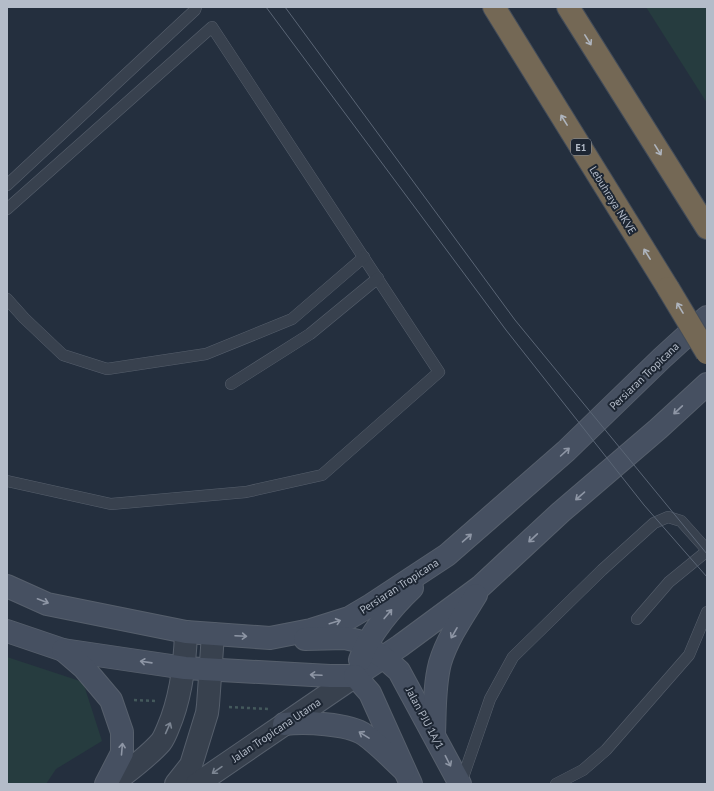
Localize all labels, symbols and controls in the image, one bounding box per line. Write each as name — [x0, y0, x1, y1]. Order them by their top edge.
one-way arrow — [585, 34, 593, 46]
one-way arrow — [560, 115, 568, 126]
road number: E1 — [571, 139, 591, 155]
one-way arrow — [654, 144, 662, 155]
street label: Lebuhraya NKVE — [587, 163, 640, 237]
one-way arrow — [643, 249, 651, 260]
one-way arrow — [676, 302, 684, 314]
street label: Persiaran Tropicana — [606, 339, 682, 413]
one-way arrow — [673, 406, 683, 415]
one-way arrow — [560, 447, 570, 457]
one-way arrow — [575, 491, 586, 500]
one-way arrow — [462, 533, 472, 542]
one-way arrow — [528, 534, 538, 543]
street label: Persiaran Tropicana — [357, 555, 441, 617]
one-way arrow — [36, 598, 48, 606]
one-way arrow — [384, 609, 393, 620]
one-way arrow — [328, 618, 341, 625]
one-way arrow — [450, 627, 458, 639]
one-way arrow — [234, 633, 247, 640]
one-way arrow — [140, 658, 153, 666]
one-way arrow — [310, 672, 323, 679]
street label: Jalan PJU 1A/1 — [402, 684, 447, 751]
street label: Jalan Tropicana Utama — [228, 695, 323, 766]
one-way arrow — [165, 722, 172, 734]
one-way arrow — [358, 731, 370, 739]
one-way arrow — [118, 743, 125, 756]
one-way arrow — [444, 754, 452, 766]
one-way arrow — [212, 766, 223, 774]

